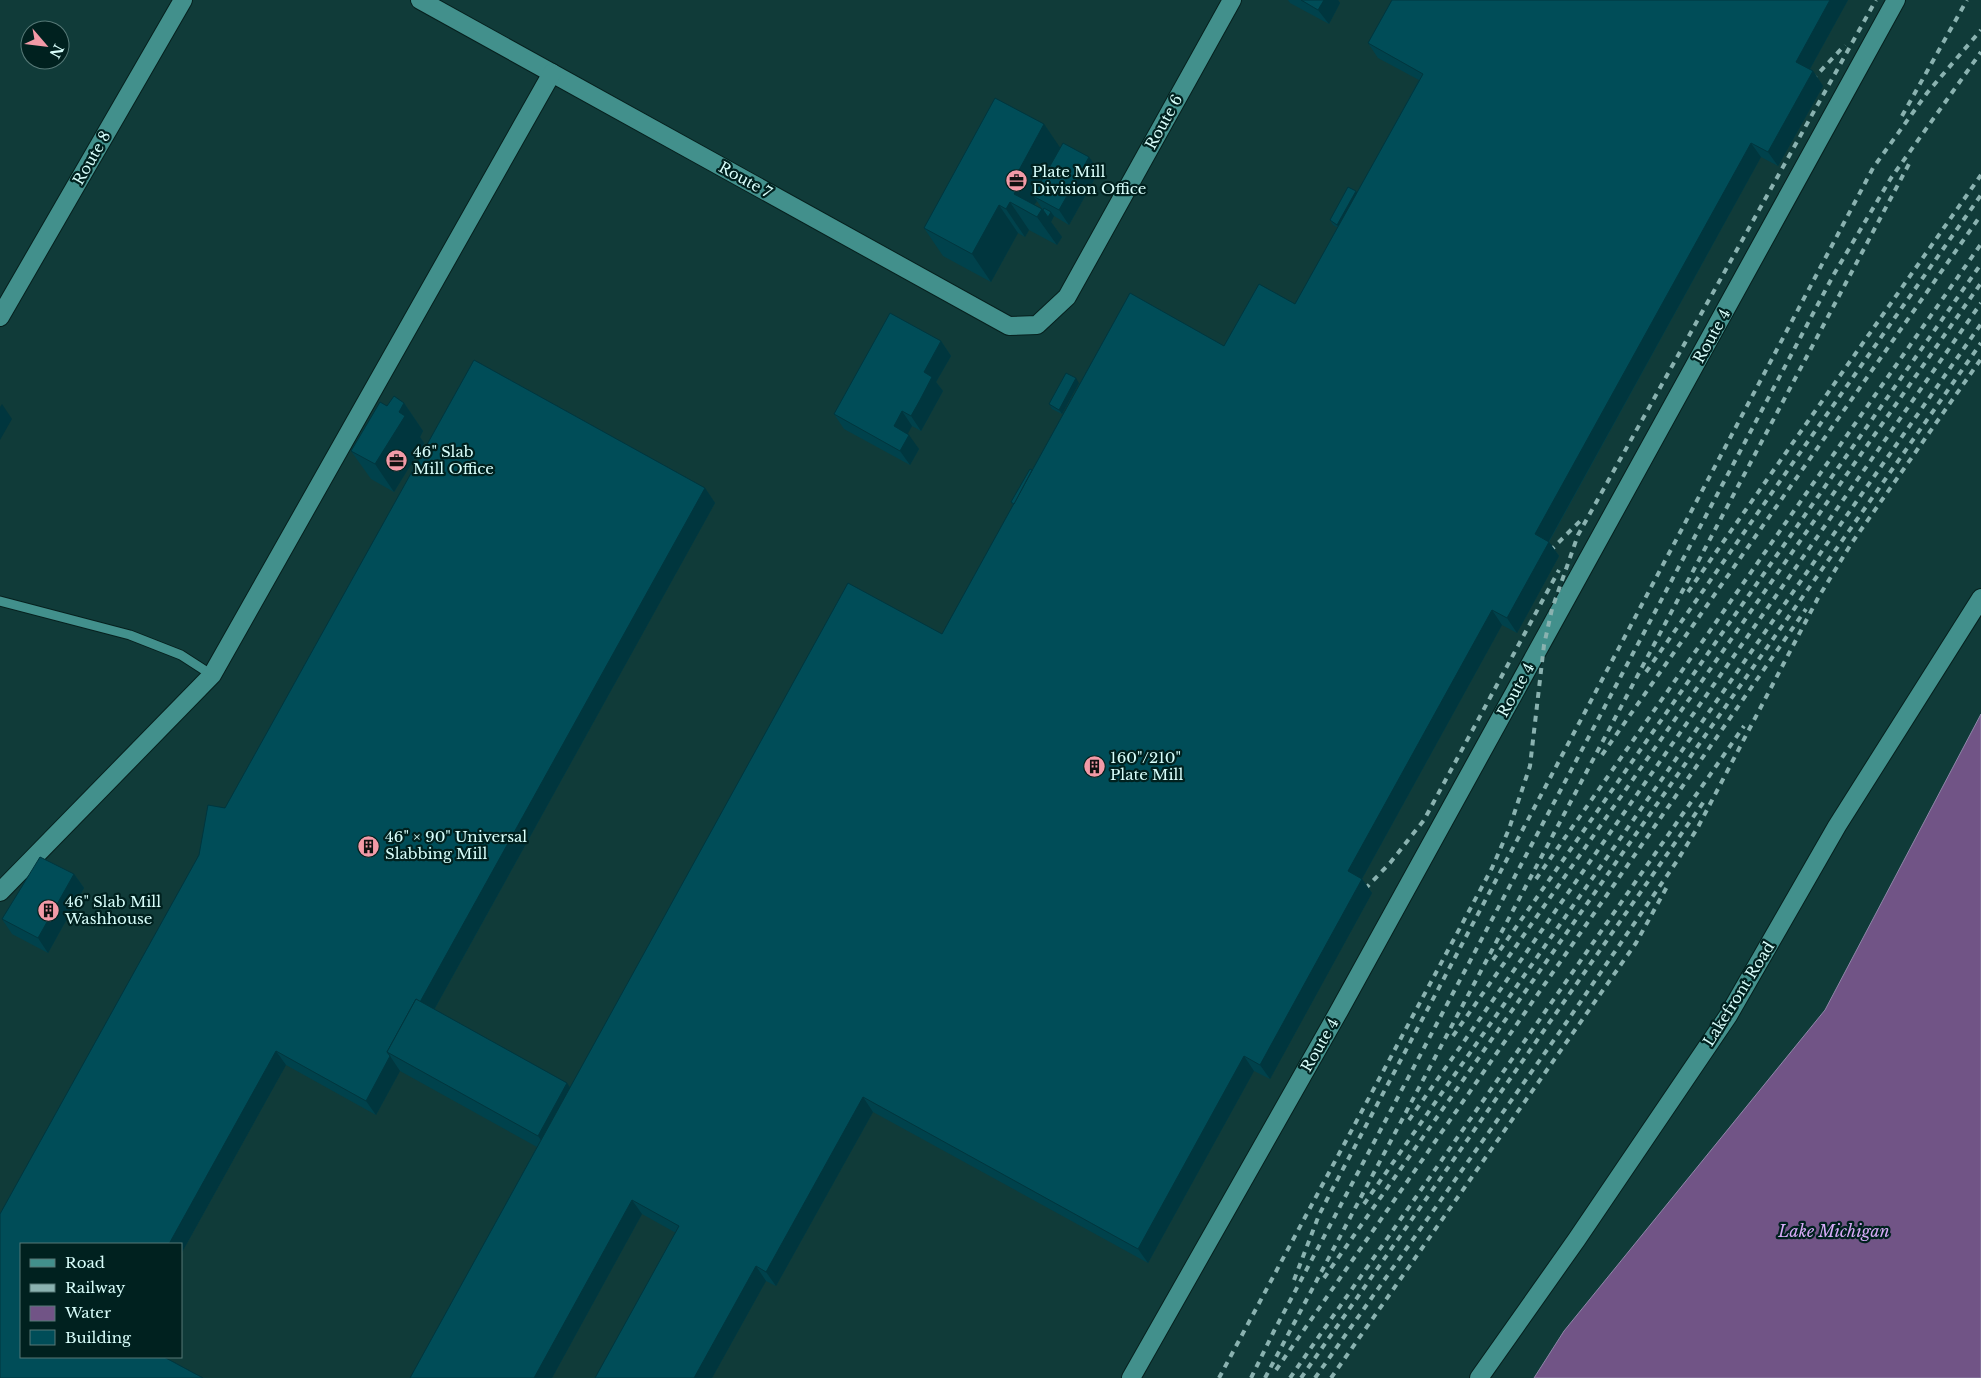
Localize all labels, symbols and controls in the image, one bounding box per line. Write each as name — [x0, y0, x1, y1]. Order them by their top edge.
north arrow — [20, 20, 70, 70]
text: N — [45, 41, 68, 61]
street label: Route 6 — [1141, 91, 1186, 152]
street label: Route 8 — [69, 127, 115, 188]
street label: Route 7 — [715, 157, 775, 202]
place label: Plate Mill Division Office — [1032, 162, 1146, 198]
office icon: Plate Mill Division Office — [1004, 169, 1028, 193]
street label: Route 4 — [1689, 305, 1734, 366]
place label: 46" Slab Mill Office — [413, 442, 494, 478]
office icon: 46" Slab Mill Office — [385, 449, 409, 473]
street label: Route 4 — [1493, 659, 1538, 720]
place label: 160"/210" Plate Mill — [1110, 748, 1183, 784]
building icon: 160"/210" Plate Mill — [1082, 755, 1106, 779]
place label: 46" × 90" Universal Slabbing Mill — [385, 827, 527, 863]
building icon: 46" × 90" Universal Slabbing Mill — [357, 834, 381, 858]
place label: 46" Slab Mill Washhouse — [64, 892, 161, 928]
building icon: 46" Slab Mill Washhouse — [37, 899, 61, 923]
street label: Lakefront Road — [1699, 938, 1778, 1050]
street label: Route 4 — [1297, 1014, 1343, 1075]
water label: Lake Michigan — [1777, 1221, 1890, 1241]
legend — [20, 1243, 182, 1358]
text: Road — [65, 1253, 105, 1272]
text: Railway — [65, 1278, 126, 1297]
text: Water — [64, 1303, 112, 1322]
text: Building — [65, 1328, 132, 1347]

